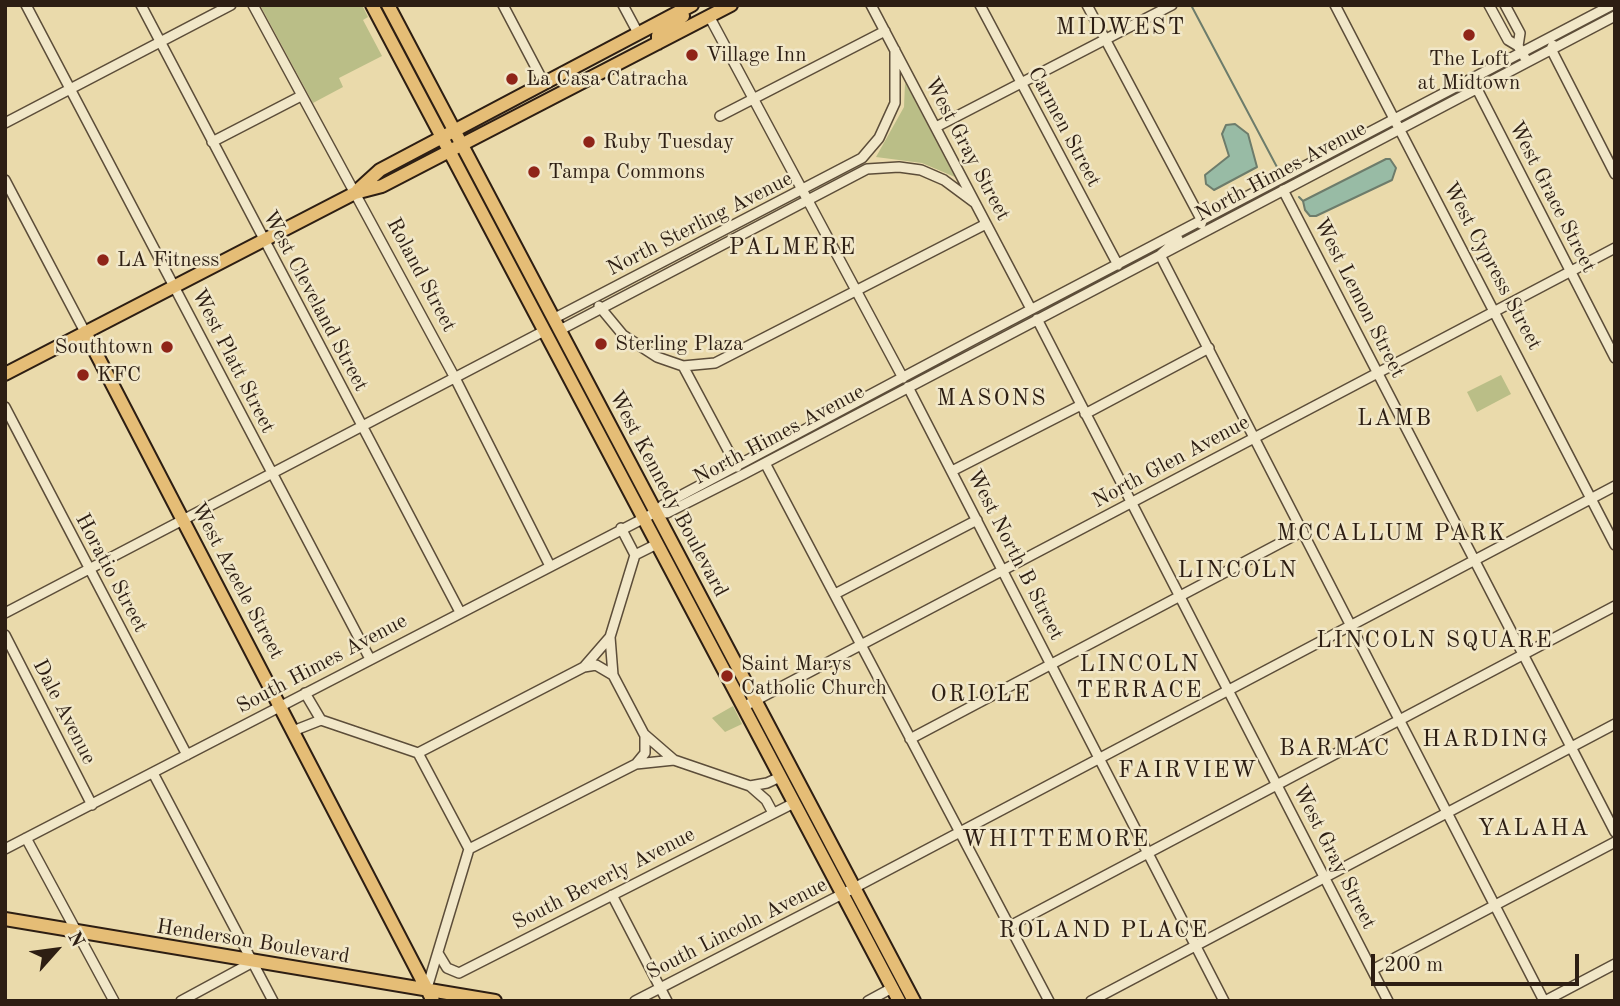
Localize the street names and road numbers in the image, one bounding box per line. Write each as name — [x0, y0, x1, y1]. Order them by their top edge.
street label: Carmen Street — [1022, 63, 1106, 191]
street label: West Gray Street — [919, 73, 1015, 225]
street label: North Himes Avenue — [1191, 116, 1371, 228]
street label: West Grace Street — [1503, 117, 1601, 277]
street label: North Sterling Avenue — [603, 166, 797, 282]
street label: West Cypress Street — [1437, 178, 1547, 354]
street label: West Cleveland Street — [257, 206, 373, 396]
street label: Roland Street — [380, 214, 462, 336]
street label: West Lemon Street — [1308, 214, 1410, 382]
street label: West Platt Street — [186, 284, 280, 438]
street label: North Himes Avenue — [689, 379, 869, 491]
street label: West Kennedy Boulevard — [603, 386, 733, 602]
street label: North Glen Avenue — [1088, 410, 1254, 514]
street label: West North B Street — [961, 465, 1069, 645]
street label: West Azeele Street — [185, 498, 289, 664]
street label: Horatio Street — [69, 509, 153, 637]
street label: South Himes Avenue — [232, 608, 412, 720]
street label: Dale Avenue — [27, 655, 101, 769]
street label: West Gray Street — [1287, 781, 1381, 933]
street label: South Beverly Avenue — [509, 822, 699, 936]
street label: South Lincoln Avenue — [642, 872, 832, 986]
street label: Henderson Boulevard — [155, 914, 351, 970]

